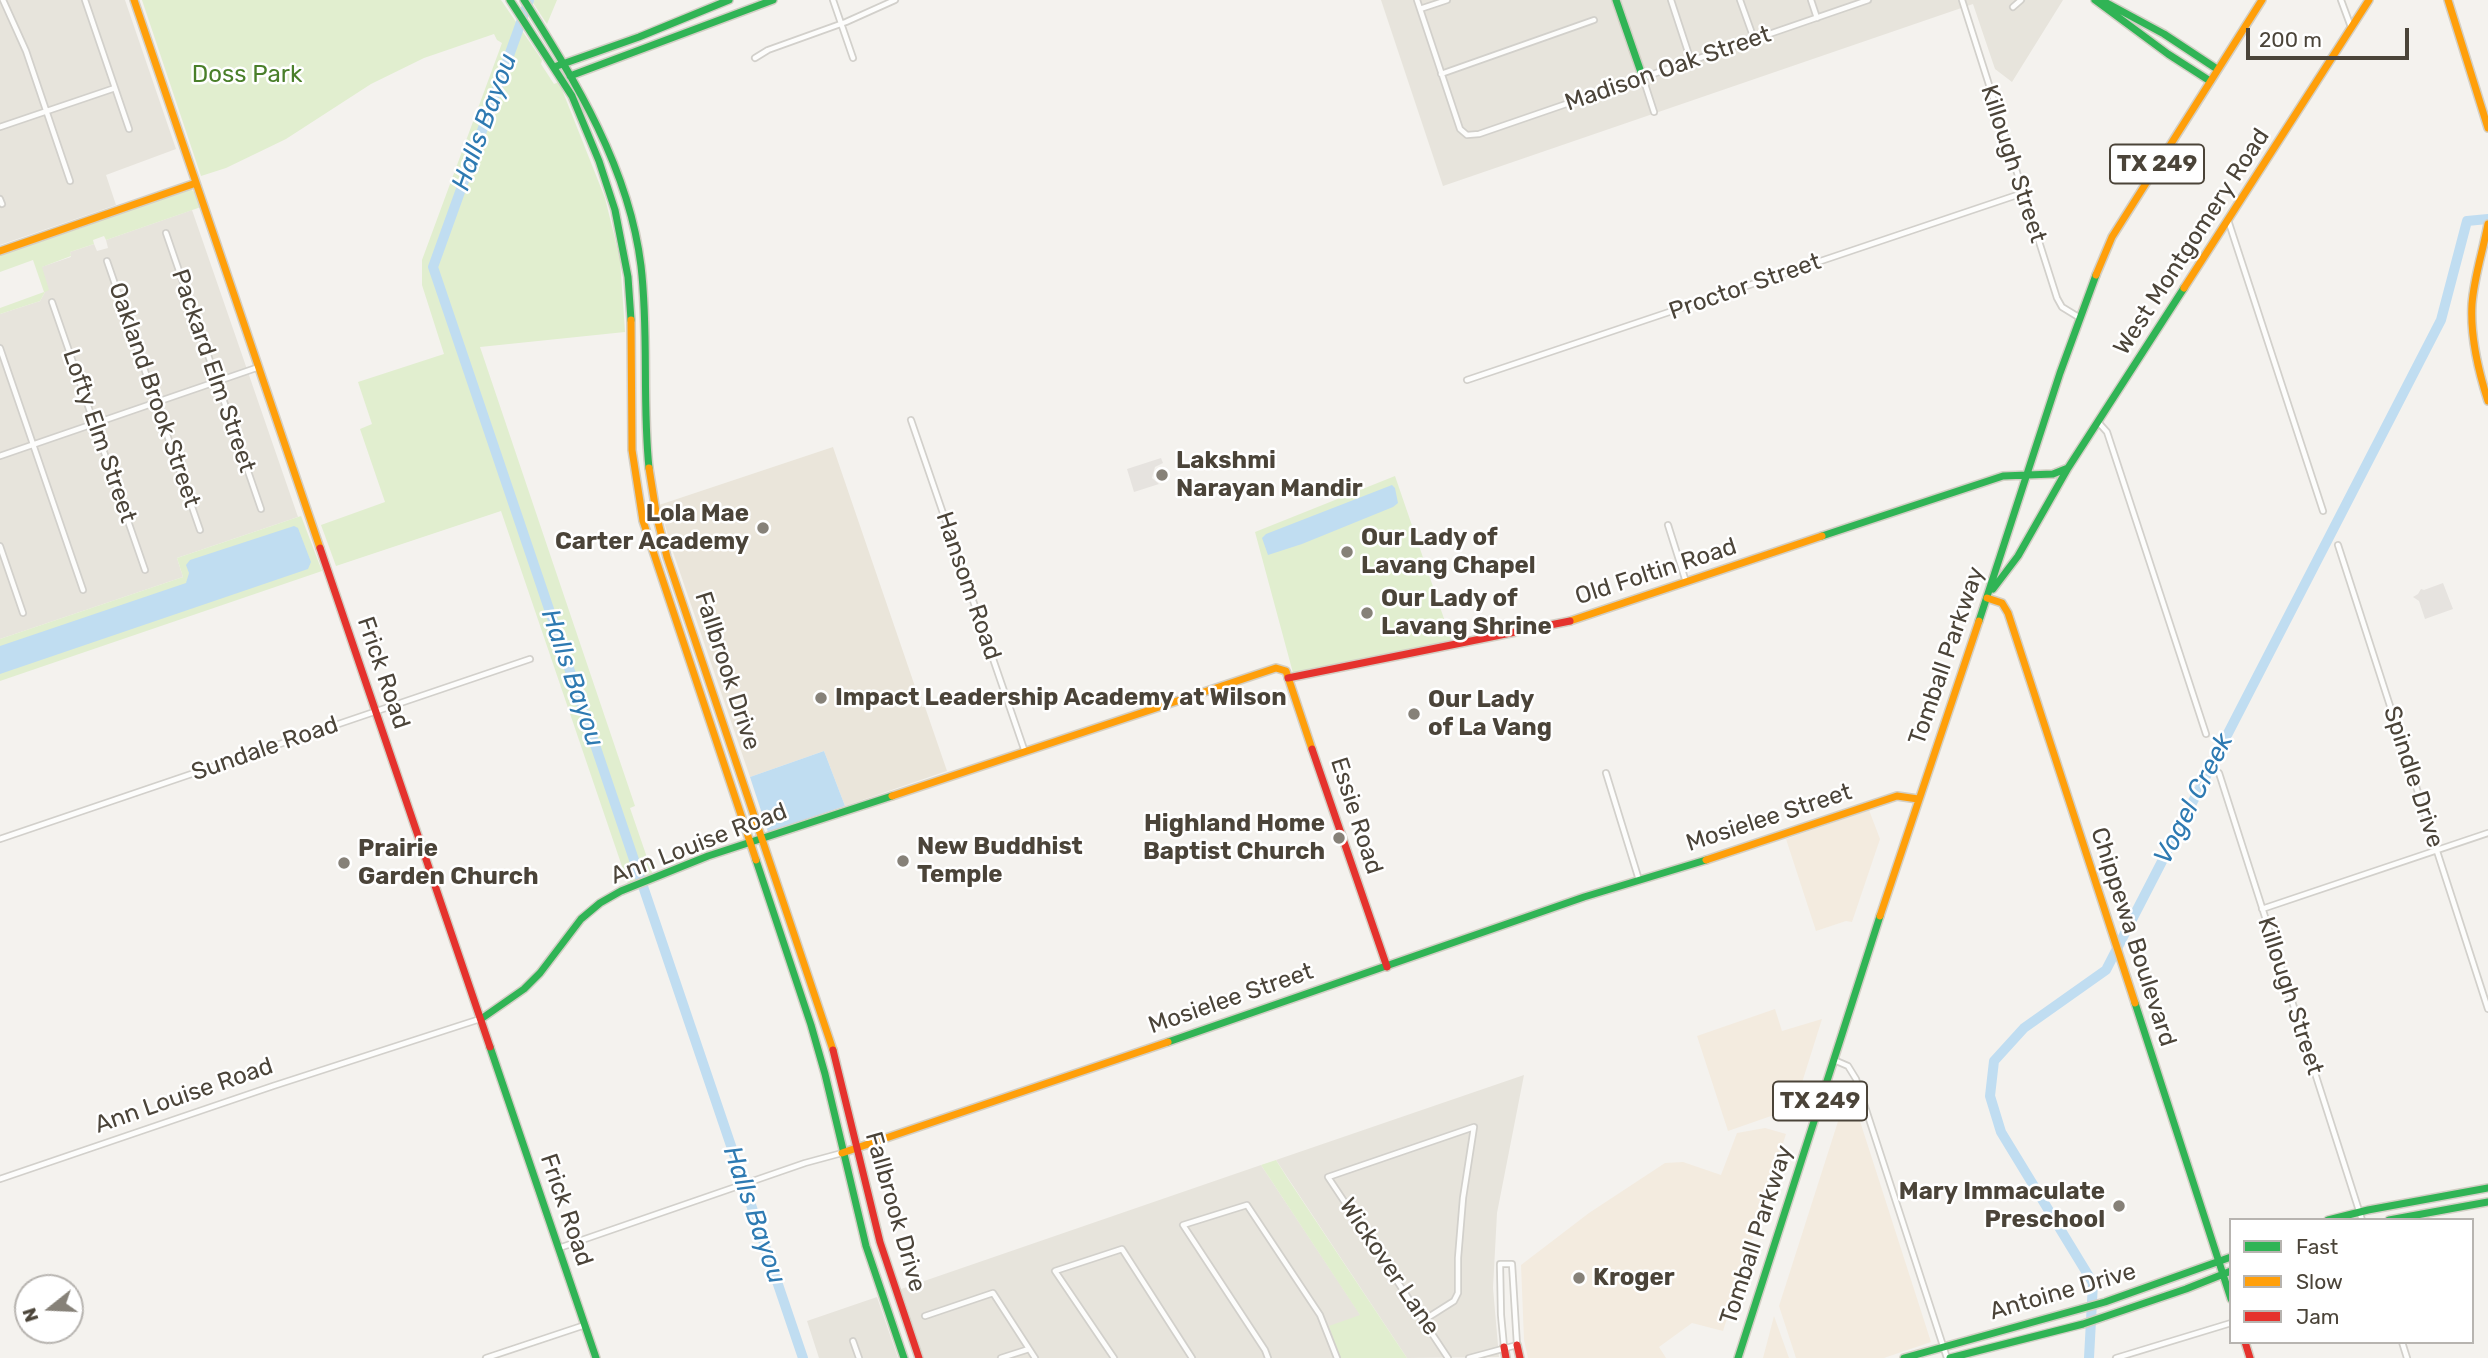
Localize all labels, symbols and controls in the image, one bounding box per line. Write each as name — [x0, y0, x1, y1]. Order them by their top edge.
scale bar — [2250, 14, 2413, 58]
street label: Madison Oak Street — [1561, 20, 1775, 118]
text: 200 m — [2259, 27, 2322, 52]
water label: Halls Bayou — [446, 49, 524, 195]
park label: Doss Park — [192, 61, 302, 89]
street label: Killough Street — [1974, 81, 2052, 247]
street label: West Montgomery Road — [2108, 123, 2276, 361]
road number: TX 249 — [2110, 144, 2204, 183]
street label: Proctor Street — [1665, 248, 1825, 326]
street label: Packard Elm Street — [165, 266, 261, 476]
street label: Oakland Brook Street — [102, 279, 206, 511]
street label: Lofty Elm Street — [56, 345, 142, 527]
place label: Lakshmi Narayan Mandir — [1176, 447, 1363, 503]
marker: Lakshmi Narayan Mandir — [1154, 467, 1170, 483]
place label: Lola Mae Carter Academy — [555, 500, 749, 556]
street label: Hansom Road — [929, 508, 1007, 664]
marker: Lola Mae Carter Academy — [755, 520, 771, 536]
place label: Our Lady of Lavang Chapel — [1361, 524, 1536, 580]
street label: Old Foltin Road — [1572, 532, 1740, 612]
marker: Our Lady of Lavang Chapel — [1339, 544, 1355, 560]
street label: Tomball Parkway — [1903, 563, 1991, 749]
place label: Our Lady of Lavang Shrine — [1381, 585, 1552, 641]
street label: Fallbrook Drive — [688, 588, 766, 754]
water label: Halls Bayou — [534, 605, 610, 751]
marker: Our Lady of Lavang Shrine — [1359, 605, 1375, 621]
street label: Frick Road — [350, 613, 416, 733]
place label: Impact Leadership Academy at Wilson — [835, 684, 1287, 712]
place label: Our Lady of La Vang — [1428, 686, 1552, 742]
marker: Impact Leadership Academy at Wilson — [813, 690, 829, 706]
street label: Spindle Drive — [2377, 703, 2449, 851]
marker: Our Lady of La Vang — [1406, 706, 1422, 722]
street label: Sundale Road — [188, 710, 342, 788]
water label: Vogel Creek — [2148, 728, 2240, 870]
street label: Essie Road — [1324, 754, 1388, 878]
street label: Mosielee Street — [1683, 778, 1855, 858]
street label: Ann Louise Road — [607, 797, 791, 891]
place label: Highland Home Baptist Church — [1143, 810, 1325, 866]
street label: Chippewa Boulevard — [2084, 824, 2182, 1050]
marker: Highland Home Baptist Church — [1331, 830, 1347, 846]
place label: New Buddhist Temple — [917, 833, 1083, 889]
place label: Prairie Garden Church — [358, 835, 539, 891]
marker: New Buddhist Temple — [895, 853, 911, 869]
marker: Prairie Garden Church — [336, 855, 352, 871]
street label: Killough Street — [2251, 913, 2329, 1079]
street label: Mosielee Street — [1145, 957, 1317, 1041]
street label: Ann Louise Road — [91, 1052, 277, 1140]
road number: TX 249 — [1773, 1082, 1867, 1120]
street label: Fallbrook Drive — [858, 1129, 932, 1295]
water label: Halls Bayou — [716, 1142, 792, 1288]
street label: Tomball Parkway — [1714, 1142, 1800, 1328]
street label: Frick Road — [533, 1150, 599, 1270]
place label: Mary Immaculate Preschool — [1899, 1178, 2105, 1234]
street label: Wickover Lane — [1332, 1193, 1446, 1341]
marker: Mary Immaculate Preschool — [2111, 1198, 2127, 1214]
legend — [2229, 1218, 2474, 1344]
text: Fast — [2296, 1234, 2338, 1259]
street label: Antoine Drive — [1986, 1257, 2140, 1327]
place label: Kroger — [1593, 1264, 1675, 1292]
text: Slow — [2296, 1269, 2343, 1294]
marker: Kroger — [1571, 1270, 1587, 1286]
north arrow — [14, 1274, 84, 1344]
text: Jam — [2296, 1304, 2340, 1329]
text: N — [17, 1305, 44, 1325]

